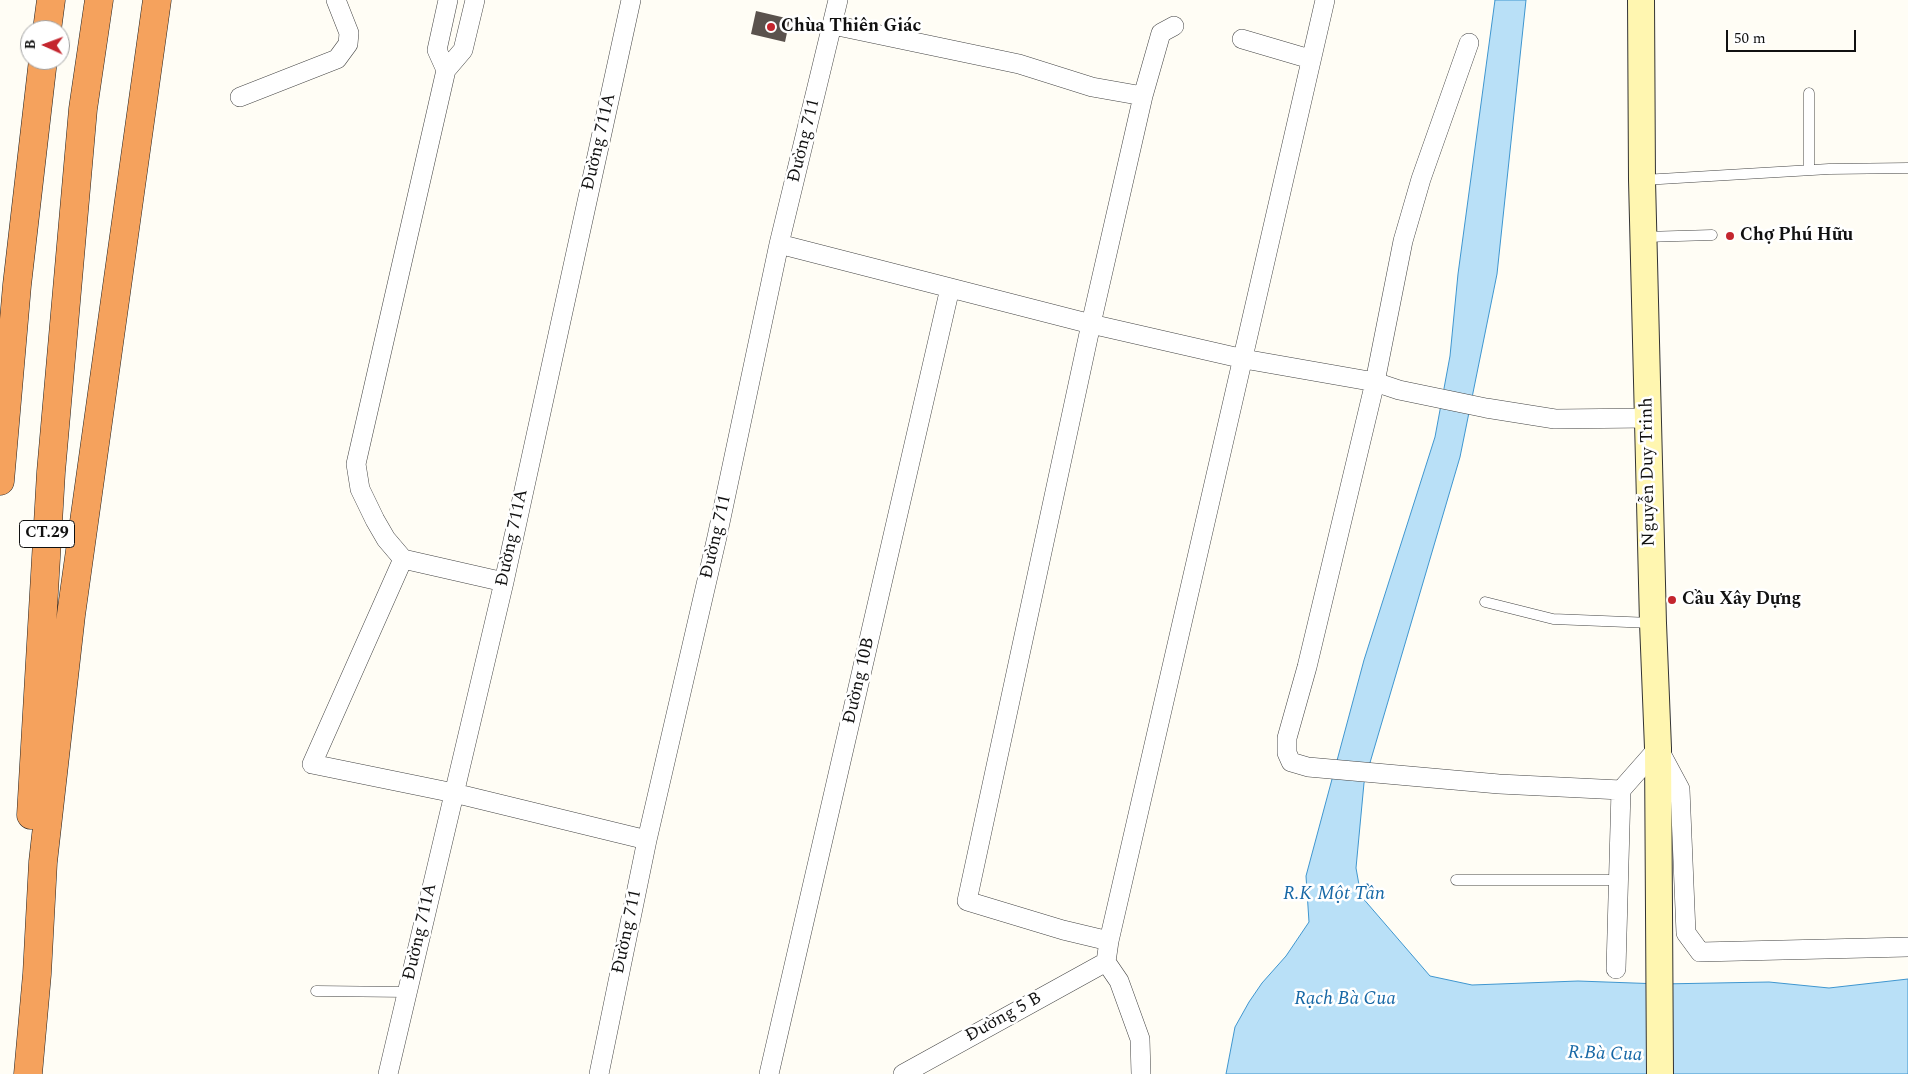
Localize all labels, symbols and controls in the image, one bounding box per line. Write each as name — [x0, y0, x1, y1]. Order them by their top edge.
place label: Chùa Thiên Giác — [781, 16, 921, 38]
north arrow — [20, 20, 70, 70]
scale bar — [1728, 20, 1858, 52]
marker: Chùa Thiên Giác — [765, 21, 777, 33]
text: 50 m — [1734, 27, 1766, 50]
text: B — [20, 39, 41, 50]
street label: Đường 711A — [578, 91, 622, 193]
street label: Đường 711 — [784, 97, 826, 185]
place label: Chợ Phú Hữu — [1740, 225, 1853, 247]
marker: Chợ Phú Hữu — [1724, 230, 1736, 242]
street label: Nguyễn Duy Trinh — [1637, 397, 1661, 547]
street label: Đường 711A — [492, 487, 534, 589]
street label: Đường 711 — [697, 493, 737, 581]
road number: CT.29 — [20, 520, 74, 548]
place label: Cầu Xây Dựng — [1682, 589, 1801, 611]
marker: Cầu Xây Dựng — [1666, 594, 1678, 606]
street label: Đường 10B — [840, 636, 880, 726]
street label: Đường 711A — [399, 881, 443, 983]
water label: R.K Một Tần — [1283, 884, 1385, 906]
street label: Đường 711 — [609, 888, 647, 976]
street label: Đường 5 B — [962, 988, 1046, 1048]
water label: Rạch Bà Cua — [1294, 989, 1396, 1011]
water label: R.Bà Cua — [1567, 1042, 1643, 1068]

